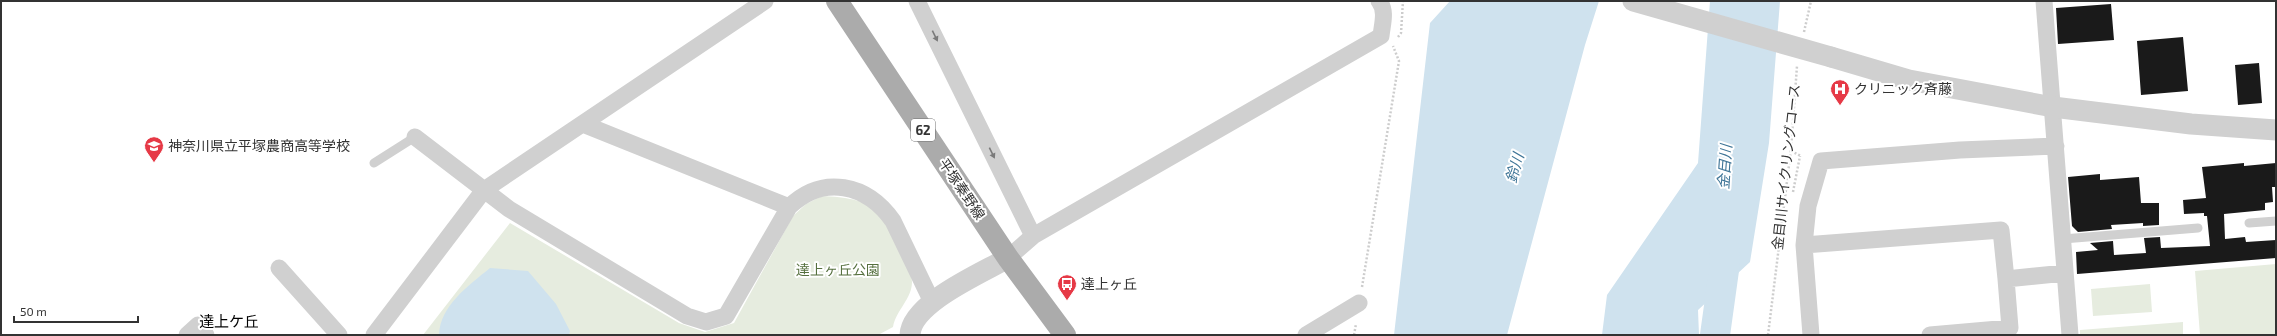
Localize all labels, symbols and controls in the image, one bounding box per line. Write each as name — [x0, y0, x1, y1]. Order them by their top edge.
one-way arrow — [931, 30, 938, 42]
hospital icon: クリニック斉藤 — [1829, 78, 1851, 106]
place label: クリニック斉藤 — [1854, 80, 1952, 97]
street label: 金目川サイクリングコース — [1768, 83, 1803, 251]
road number: 62 — [911, 119, 935, 141]
school or university icon: 神奈川県立平塚農商高等学校 — [143, 135, 165, 163]
place label: 神奈川県立平塚農商高等学校 — [168, 137, 350, 154]
water label: 金目川 — [1713, 142, 1735, 190]
one-way arrow — [989, 147, 995, 158]
water label: 鈴川 — [1501, 149, 1527, 185]
street label: 平塚秦野線 — [936, 155, 989, 222]
park label: 達上ヶ丘公園 — [796, 261, 880, 278]
bus stop icon: 達上ヶ丘 — [1056, 273, 1078, 301]
place label: 達上ヶ丘 — [1081, 275, 1137, 292]
scale bar — [14, 298, 138, 324]
text: 50 m — [20, 304, 47, 318]
district label: 達上ケ丘 — [199, 312, 259, 330]

